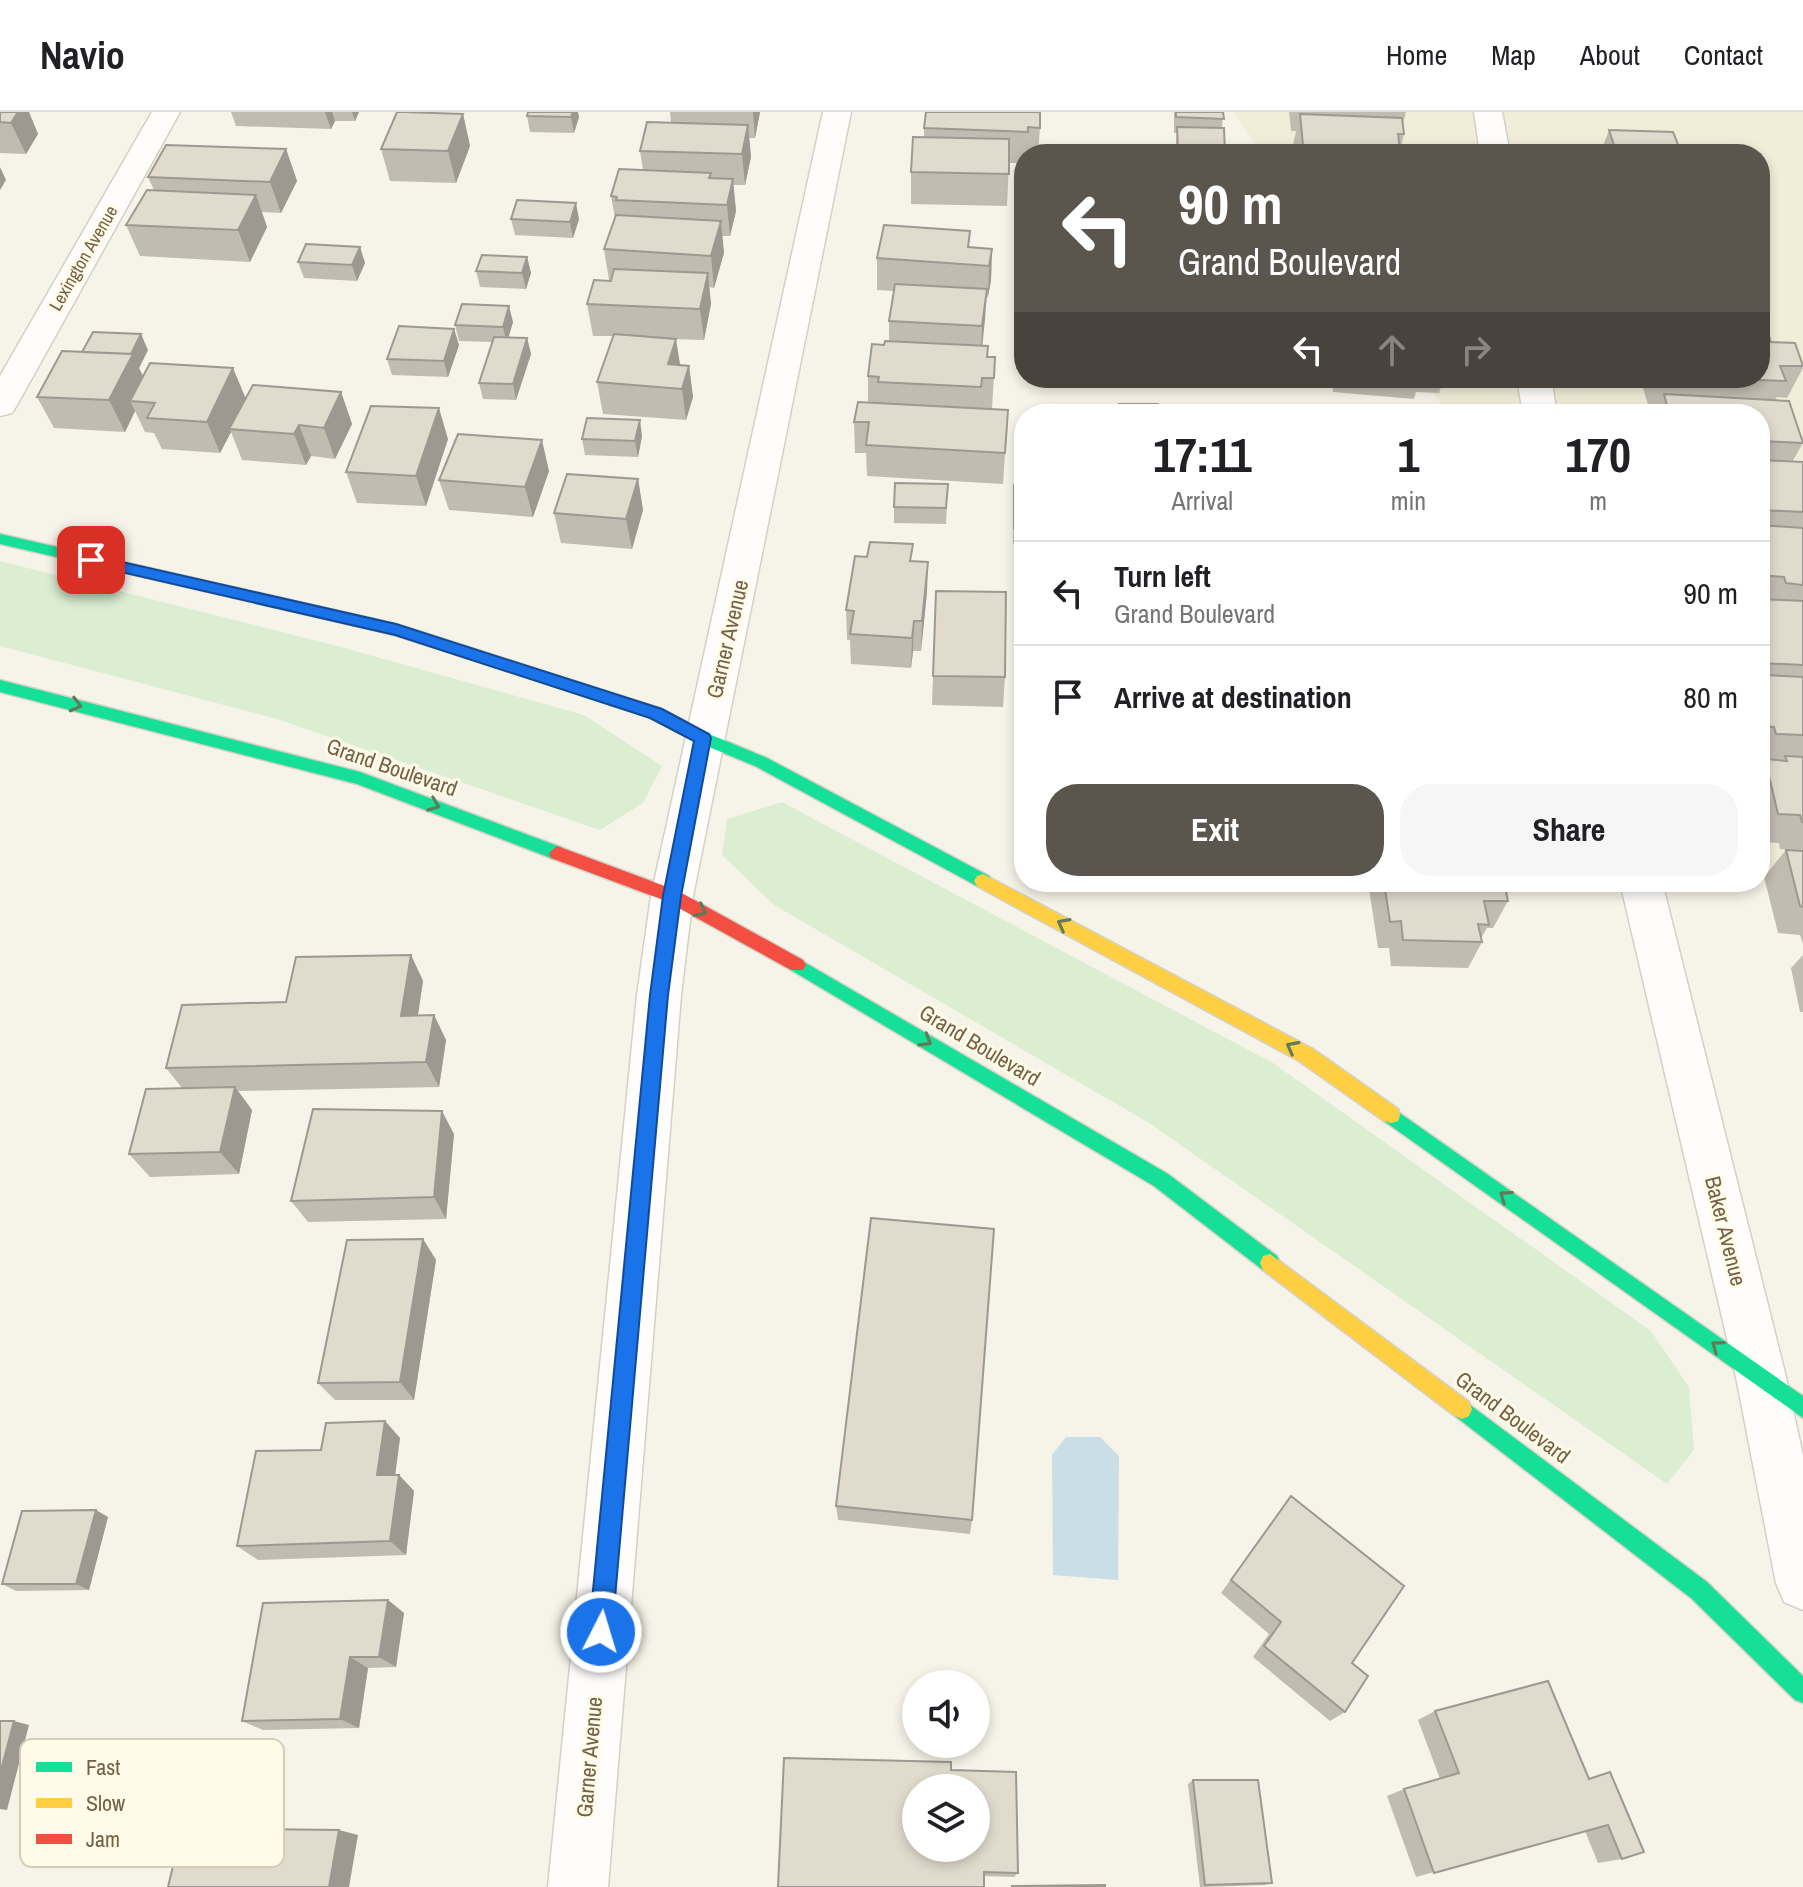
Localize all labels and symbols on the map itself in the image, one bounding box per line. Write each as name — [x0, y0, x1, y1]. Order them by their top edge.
street label: Lexington Avenue — [43, 201, 123, 315]
pin — [57, 526, 125, 594]
street label: Garner Avenue — [699, 577, 755, 701]
one-way arrow — [68, 696, 82, 713]
street label: Grand Boulevard — [323, 731, 461, 803]
one-way arrow — [426, 795, 440, 812]
one-way arrow — [693, 901, 708, 916]
one-way arrow — [1057, 918, 1072, 934]
street label: Grand Boulevard — [914, 997, 1046, 1093]
one-way arrow — [917, 1031, 932, 1047]
one-way arrow — [1286, 1041, 1301, 1057]
street label: Baker Avenue — [1698, 1173, 1754, 1289]
one-way arrow — [1500, 1191, 1514, 1206]
one-way arrow — [1712, 1341, 1726, 1356]
street label: Grand Boulevard — [1450, 1364, 1576, 1470]
position arrow — [559, 1590, 643, 1674]
street label: Garner Avenue — [569, 1695, 609, 1819]
legend — [20, 1739, 284, 1867]
text: Fast — [86, 1752, 120, 1782]
text: Slow — [86, 1788, 125, 1818]
text: Jam — [86, 1824, 120, 1854]

